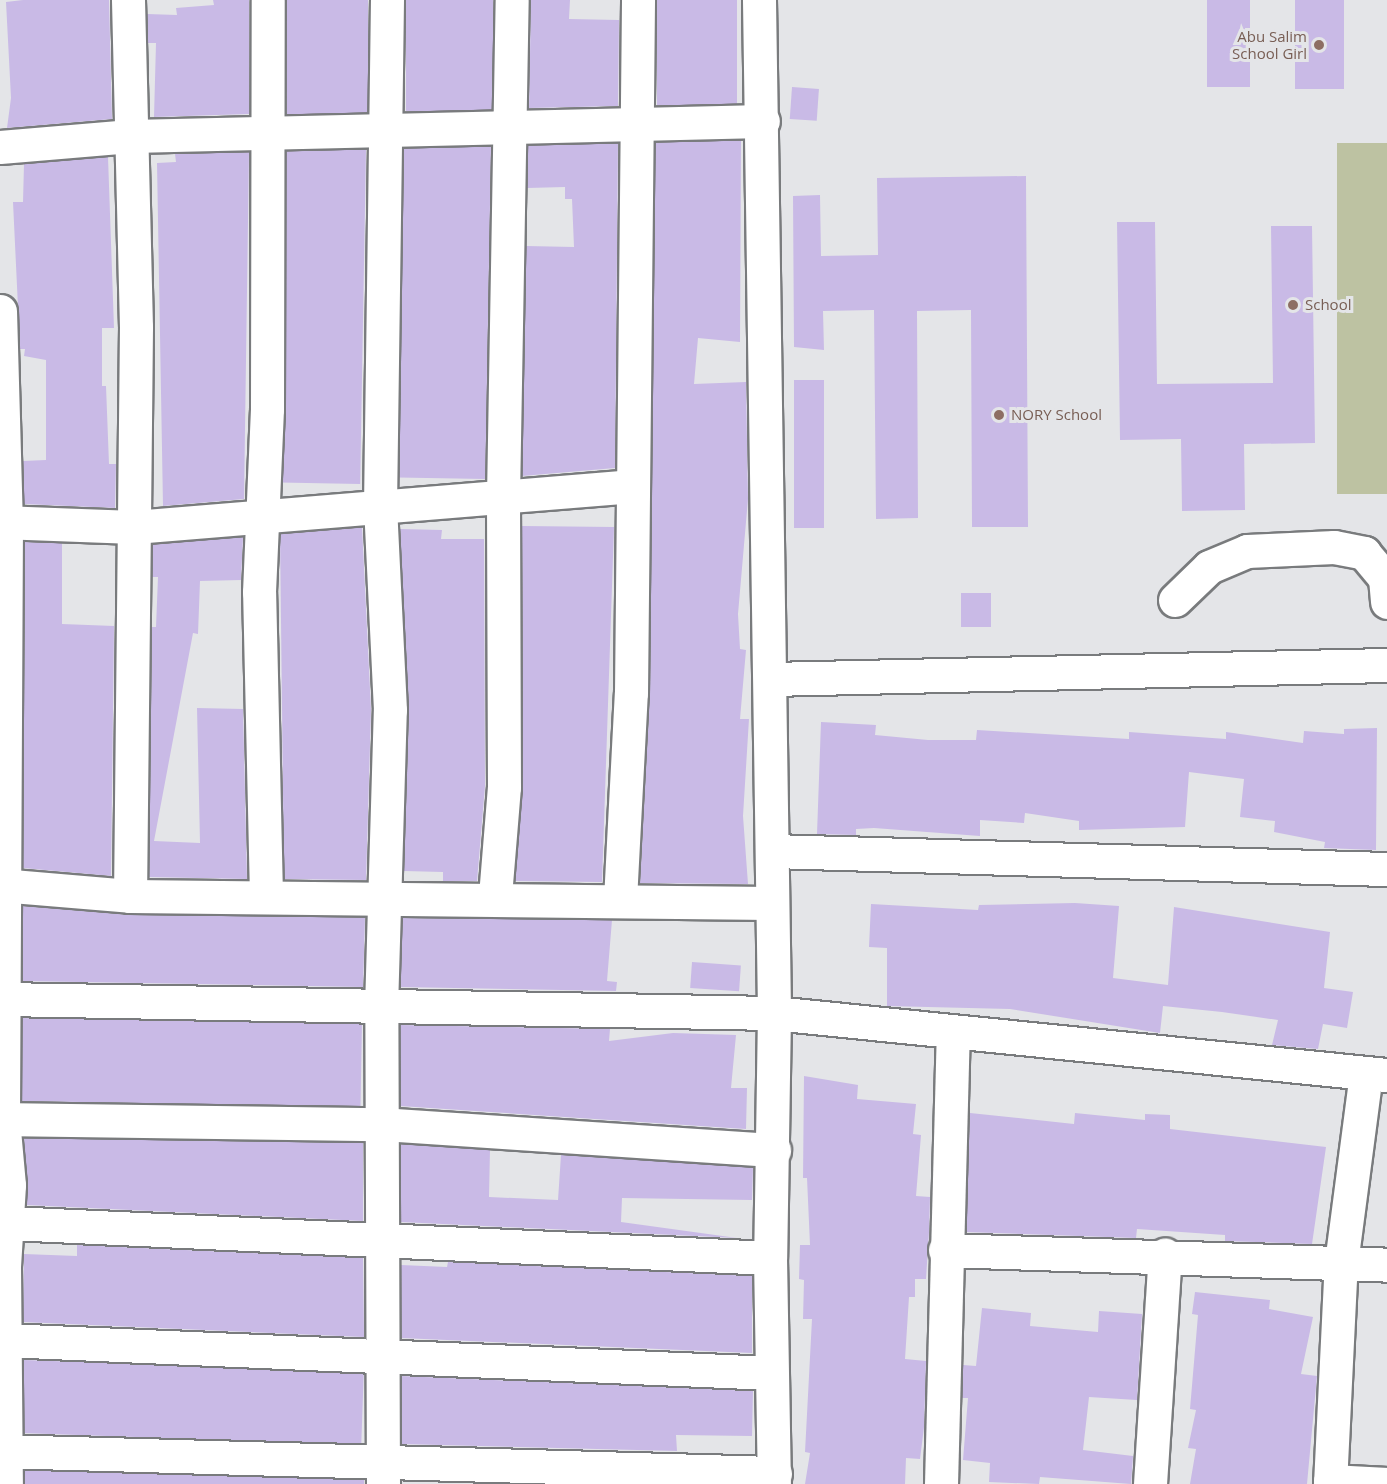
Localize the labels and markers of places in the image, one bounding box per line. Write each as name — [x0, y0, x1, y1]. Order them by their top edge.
place label: Abu Salim School Girl — [1232, 27, 1307, 62]
marker: Abu Salim School Girl — [1312, 38, 1326, 52]
place label: School — [1305, 296, 1351, 314]
marker: School — [1286, 298, 1300, 312]
place label: NORY School — [1011, 406, 1102, 424]
marker: NORY School — [992, 408, 1006, 422]

